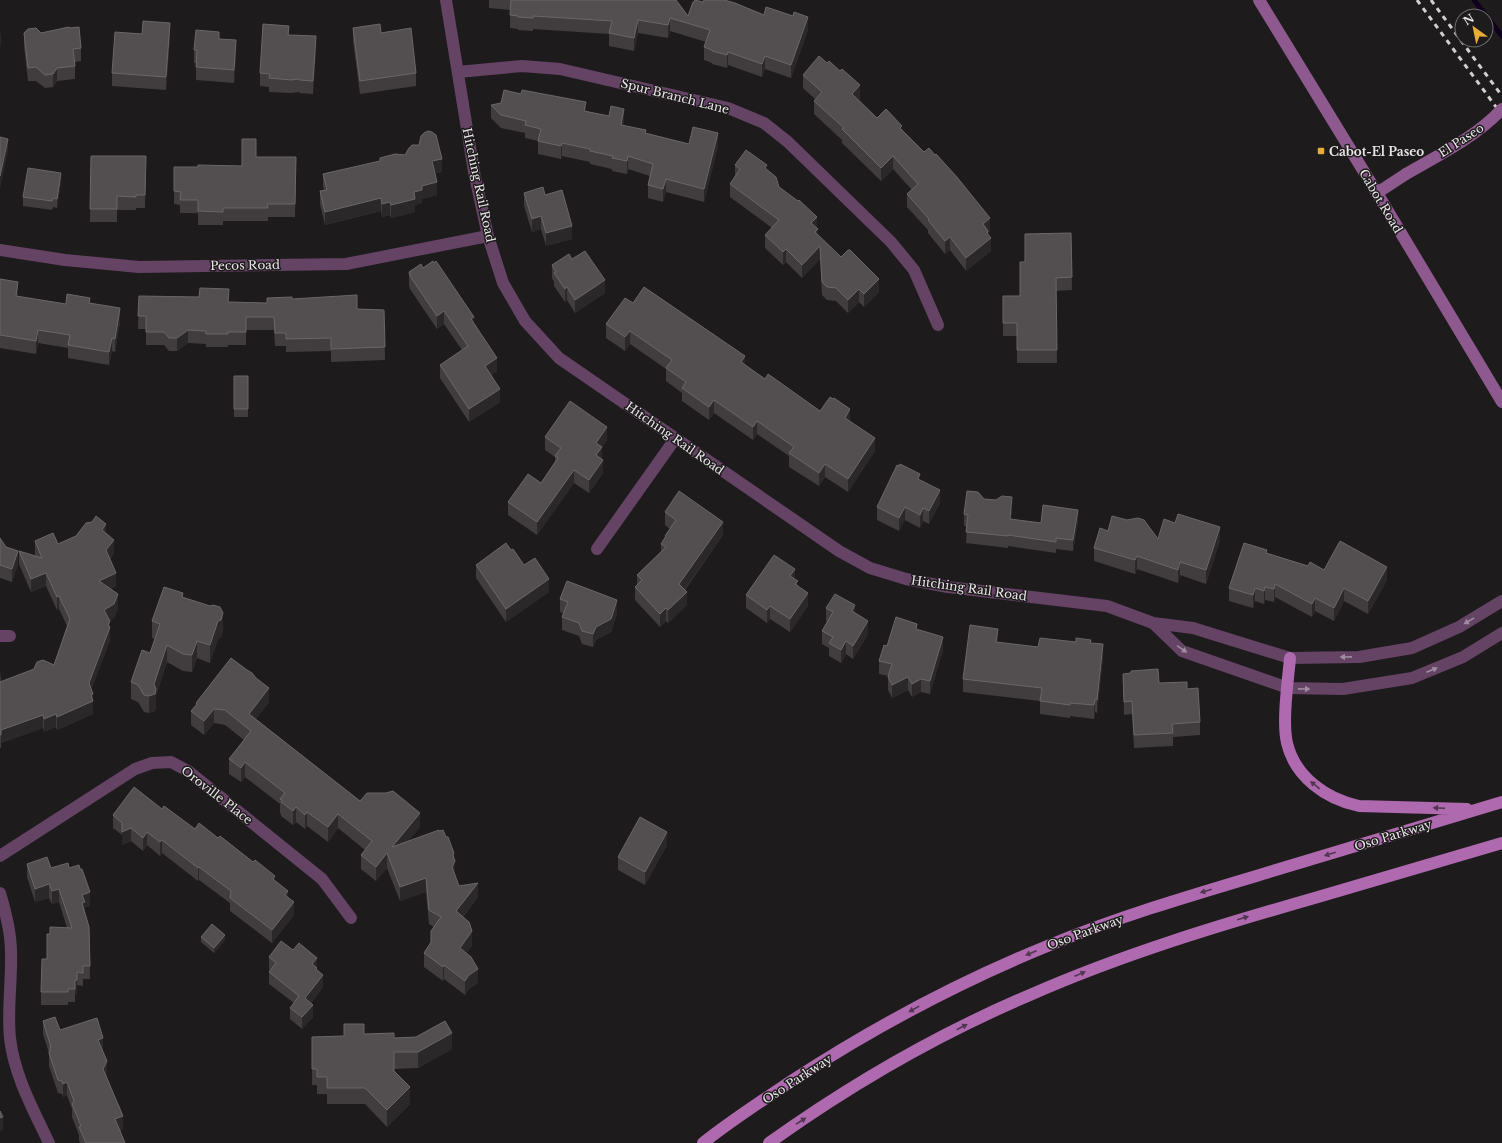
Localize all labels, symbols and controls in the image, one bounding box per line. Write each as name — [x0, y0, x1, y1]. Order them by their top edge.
north arrow — [1454, 8, 1494, 48]
text: N — [1460, 11, 1477, 28]
street label: Spur Branch Lane — [619, 75, 731, 117]
street label: El Paseo — [1436, 120, 1487, 160]
street label: Hitching Rail Road — [460, 126, 498, 244]
place label: Cabot-El Paseo — [1329, 144, 1424, 159]
marker: Cabot-El Paseo — [1316, 146, 1326, 156]
street label: Cabot Road — [1356, 166, 1406, 236]
street label: Pecos Road — [210, 257, 280, 273]
street label: Hitching Rail Road — [623, 398, 727, 478]
street label: Hitching Rail Road — [910, 572, 1028, 604]
one-way arrow — [1464, 617, 1474, 625]
one-way arrow — [1176, 645, 1187, 653]
one-way arrow — [1339, 654, 1352, 660]
one-way arrow — [1426, 667, 1437, 673]
one-way arrow — [1298, 686, 1311, 692]
street label: Oroville Place — [178, 763, 256, 828]
one-way arrow — [1309, 781, 1320, 789]
one-way arrow — [1432, 805, 1445, 811]
street label: Oso Parkway — [1353, 816, 1434, 854]
one-way arrow — [1324, 851, 1336, 857]
one-way arrow — [1200, 888, 1212, 894]
street label: Oso Parkway — [1045, 911, 1125, 953]
one-way arrow — [1237, 915, 1249, 921]
one-way arrow — [1025, 950, 1036, 956]
one-way arrow — [1075, 971, 1087, 977]
one-way arrow — [908, 1006, 920, 1013]
one-way arrow — [956, 1024, 967, 1030]
street label: Oso Parkway — [759, 1051, 835, 1107]
one-way arrow — [796, 1117, 807, 1125]

